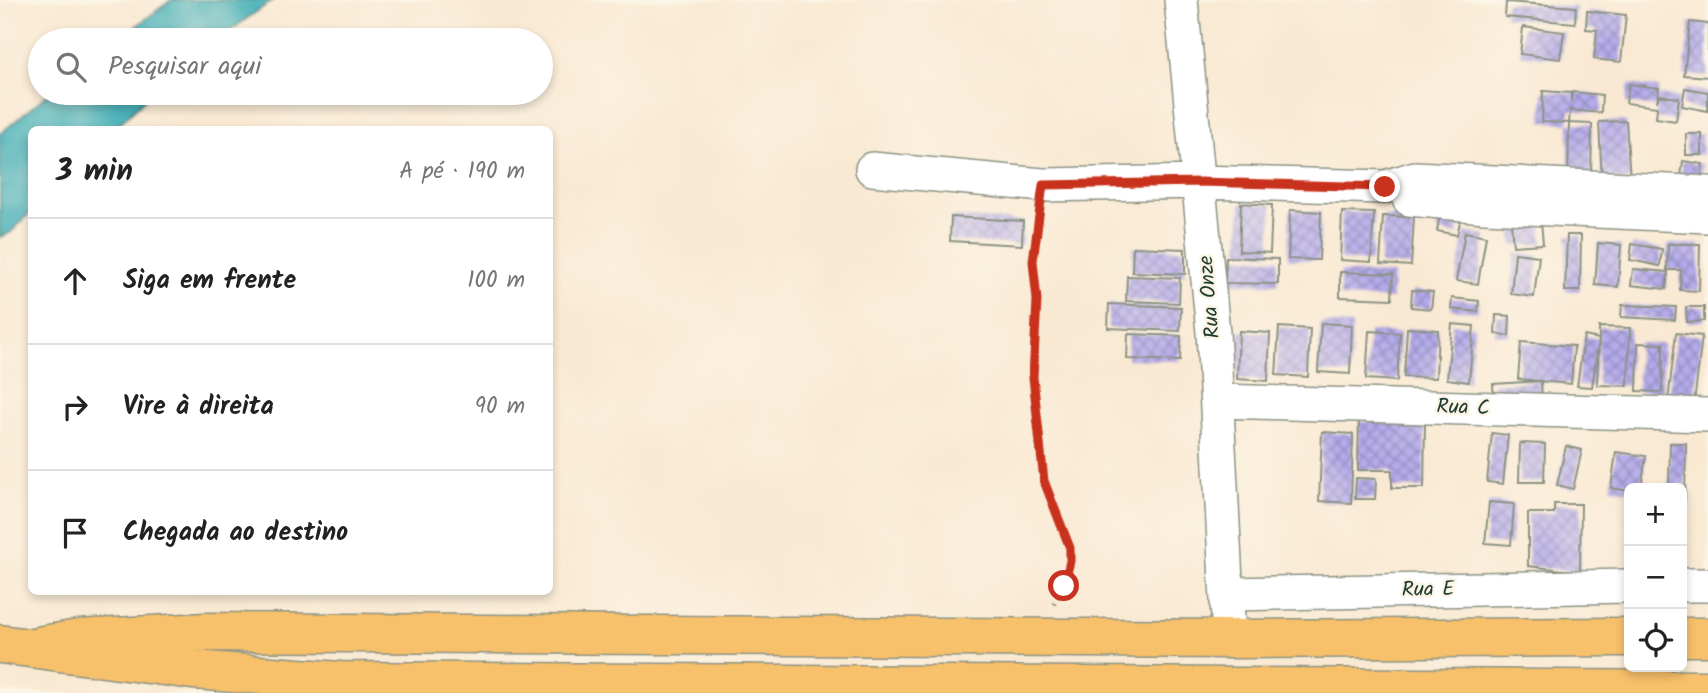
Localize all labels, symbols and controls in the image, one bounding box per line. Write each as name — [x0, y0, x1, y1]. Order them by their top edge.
search box — [28, 28, 553, 105]
text: Pesquisar aqui — [108, 46, 261, 88]
icon: search — [52, 48, 90, 86]
text: 3 min — [56, 148, 133, 196]
text: A pé · 190 m — [399, 154, 525, 190]
route end — [1369, 171, 1400, 202]
street label: Rua Onze — [1190, 253, 1230, 340]
text: Siga em frente — [123, 260, 296, 302]
icon: ahead — [56, 262, 94, 300]
text: 100 m — [467, 263, 525, 299]
text: Vire à direita — [123, 386, 274, 428]
icon: right — [56, 388, 94, 426]
text: 90 m — [475, 389, 525, 425]
street label: Rua C — [1436, 391, 1490, 425]
map controls — [1624, 483, 1687, 672]
button: + — [1624, 483, 1687, 546]
text: Chegada ao destino — [123, 512, 348, 554]
icon: arrive — [56, 514, 94, 552]
button: − — [1624, 546, 1687, 609]
route start — [1048, 570, 1079, 601]
street label: Rua E — [1401, 573, 1455, 607]
button: locate — [1624, 609, 1687, 672]

